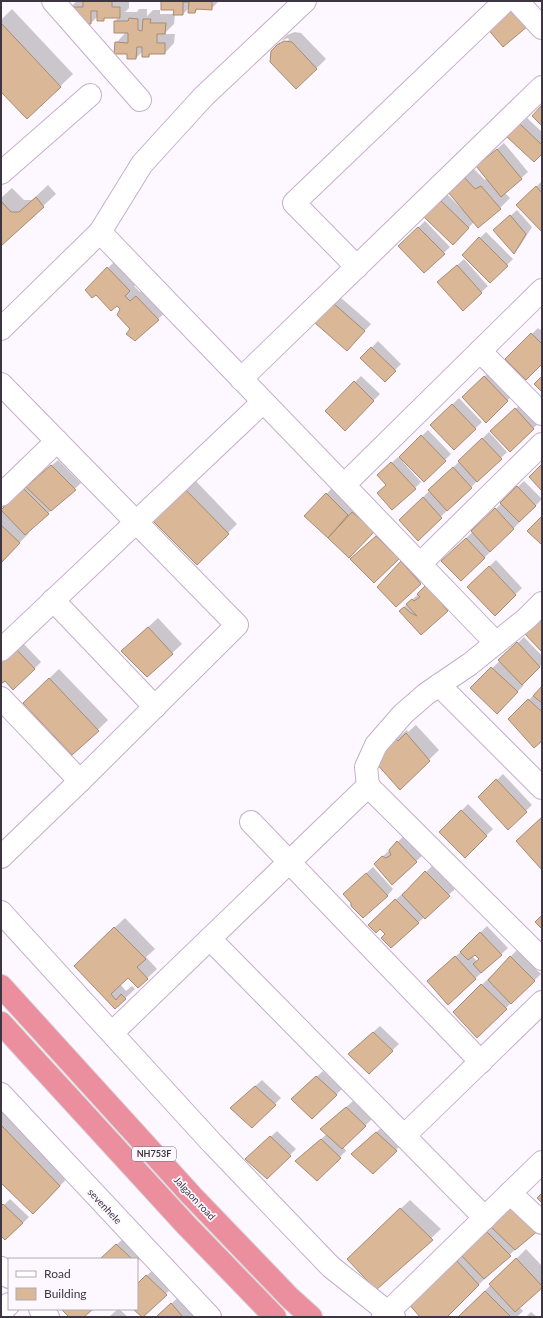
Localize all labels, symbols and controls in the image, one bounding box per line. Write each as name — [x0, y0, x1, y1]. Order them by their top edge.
road number: NH753F — [132, 1147, 176, 1161]
street label: Jalgaon road — [172, 1174, 218, 1222]
street label: sevenhele — [86, 1186, 124, 1226]
legend — [8, 1258, 138, 1310]
text: Road — [44, 1266, 71, 1281]
text: Building — [44, 1286, 87, 1301]

